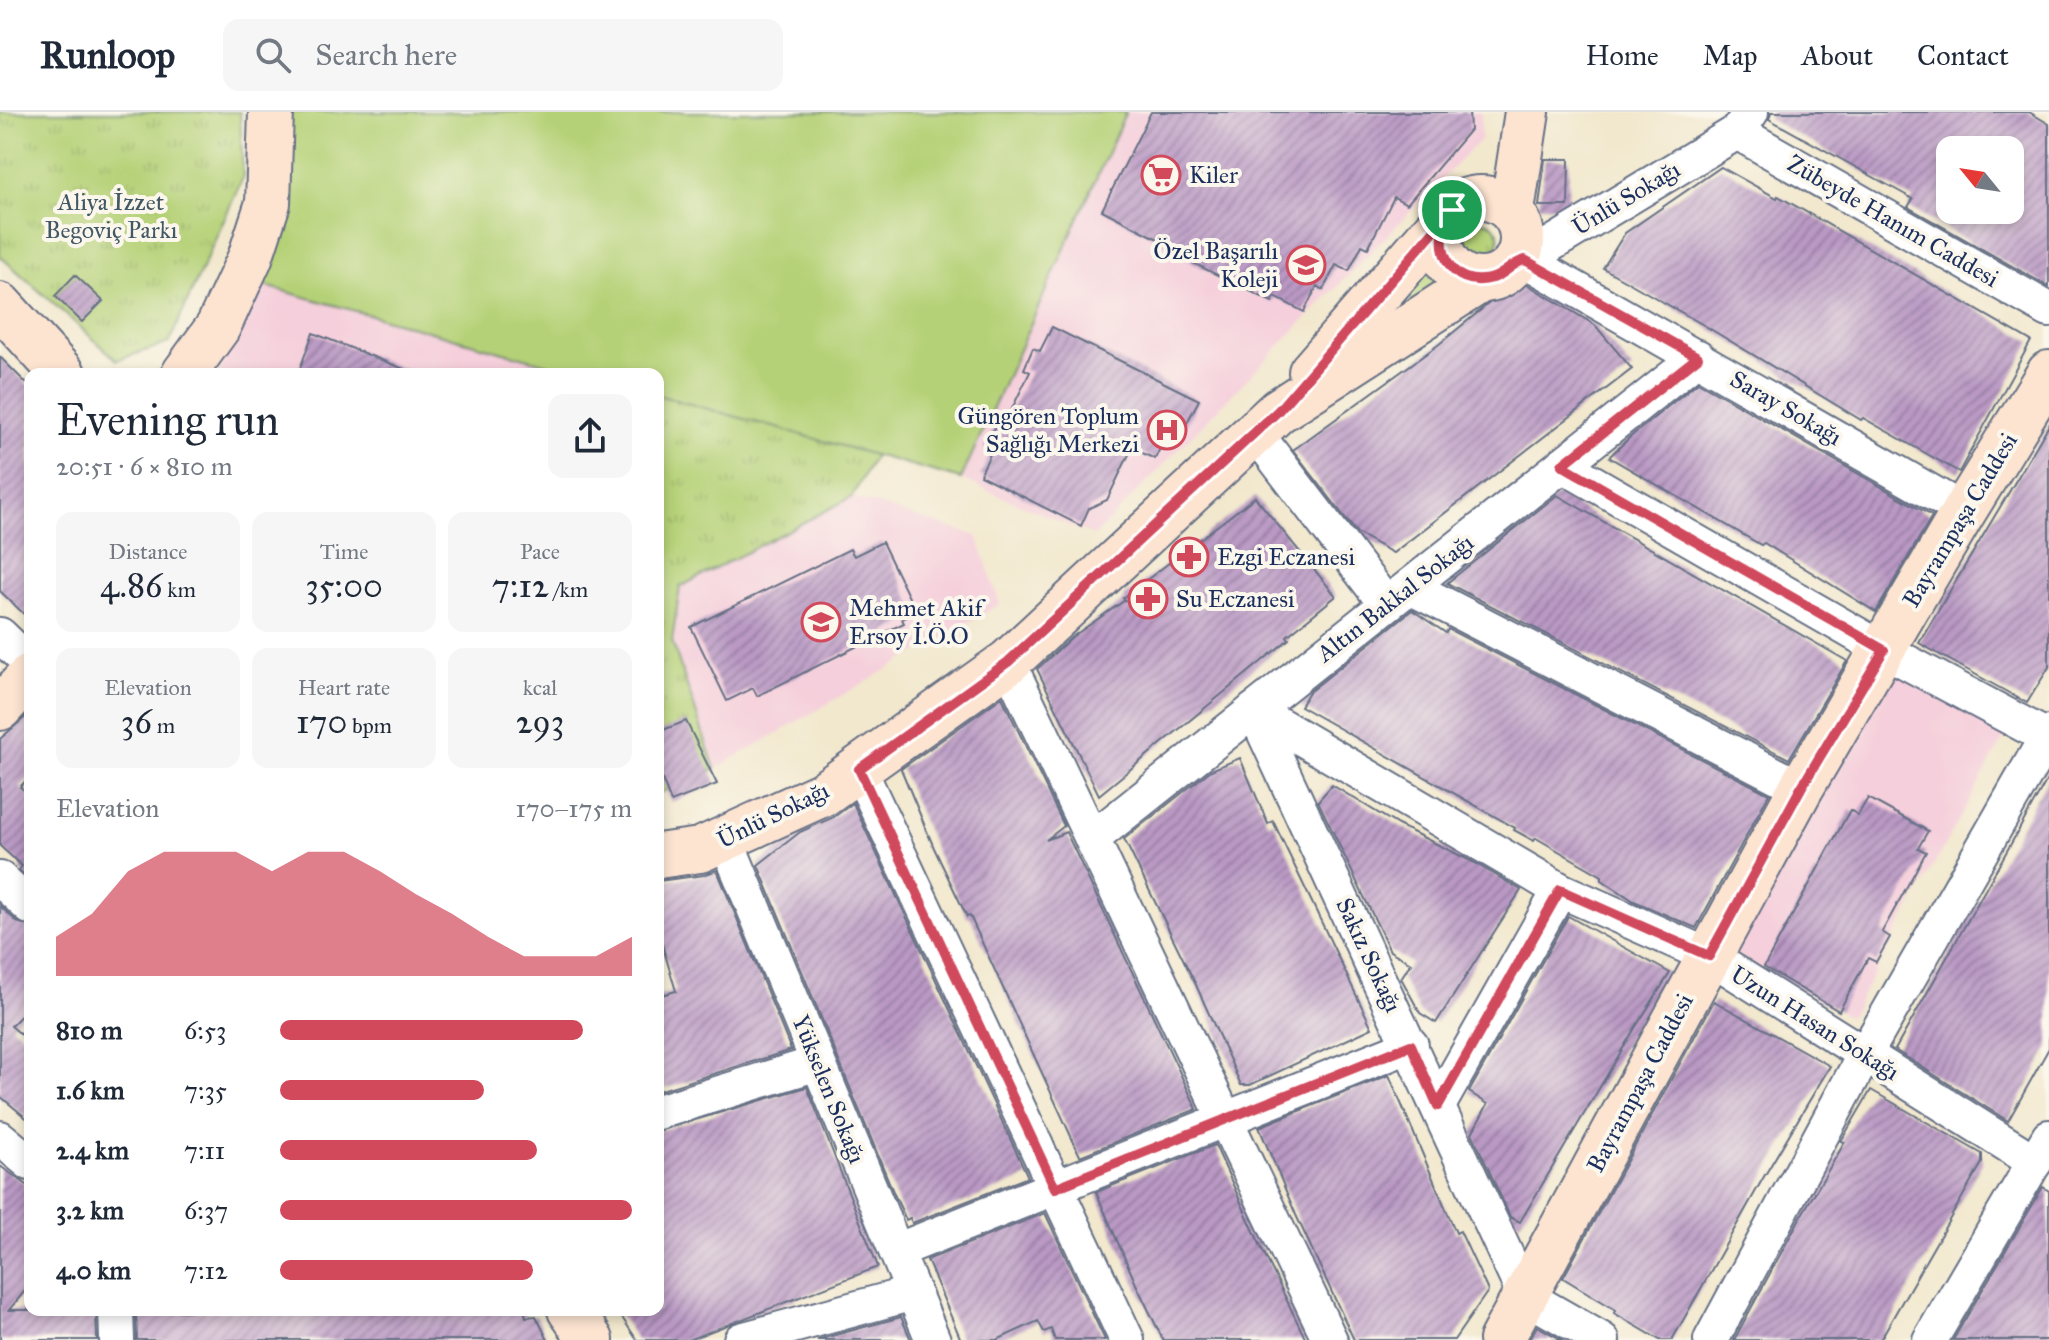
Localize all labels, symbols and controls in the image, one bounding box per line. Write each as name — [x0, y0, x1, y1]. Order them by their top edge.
search box — [223, 19, 783, 91]
text: Runloop — [40, 32, 175, 78]
icon: search — [251, 33, 295, 77]
text: Search here — [315, 37, 457, 73]
text: Home — [1586, 38, 1659, 73]
text: Map — [1703, 38, 1757, 73]
text: About — [1801, 38, 1873, 73]
text: Contact — [1917, 38, 2009, 73]
north arrow — [1936, 136, 2024, 224]
map controls — [1936, 136, 2024, 224]
street label: Zübeyde Hanım Caddesi — [1782, 148, 2004, 294]
supermarket icon: Kiler — [1140, 154, 1182, 196]
street label: Ünlü Sokağı — [1567, 154, 1686, 242]
place label: Kiler — [1189, 160, 1238, 190]
pin — [1418, 176, 1486, 244]
park label: Aliya İzzet Begoviç Parkı — [45, 187, 178, 245]
icon: arrive — [1430, 188, 1474, 232]
place label: Özel Başarılı Koleji — [1153, 236, 1278, 294]
school or university icon: Özel Başarılı Koleji — [1285, 244, 1327, 286]
street label: Saray Sokağı — [1725, 364, 1848, 452]
text: Evening run — [56, 393, 279, 447]
button: share — [548, 394, 632, 478]
place label: Güngören Toplum Sağlığı Merkezi — [957, 401, 1139, 459]
hospital icon: Güngören Toplum Sağlığı Merkezi — [1146, 409, 1188, 451]
street label: Bayrampaşa Caddesi — [1896, 427, 2024, 613]
text: 20:51 · 6 × 810 m — [56, 450, 233, 482]
street label: Altın Bakkal Sokağı — [1310, 527, 1480, 669]
pharmacy icon: Ezgi Eczanesi — [1168, 536, 1210, 578]
text: Distance — [109, 538, 187, 565]
text: Time — [320, 538, 368, 565]
text: Pace — [520, 538, 560, 565]
place label: Ezgi Eczanesi — [1217, 542, 1356, 572]
text: 4.86 — [100, 565, 162, 606]
text: 35:00 — [305, 565, 383, 606]
text: 7:12 — [492, 565, 549, 606]
text: km — [162, 576, 196, 603]
text: /km — [549, 576, 588, 603]
pharmacy icon: Su Eczanesi — [1127, 578, 1169, 620]
place label: Su Eczanesi — [1176, 584, 1295, 614]
place label: Mehmet Akif Ersoy İ.Ö.O — [849, 593, 986, 651]
school or university icon: Mehmet Akif Ersoy İ.Ö.O — [800, 601, 842, 643]
text: Elevation — [104, 674, 192, 701]
text: Heart rate — [298, 674, 390, 701]
text: kcal — [523, 674, 557, 701]
text: 36 — [121, 701, 152, 742]
text: 170 — [296, 701, 347, 742]
text: 293 — [516, 701, 564, 742]
text: m — [152, 712, 175, 739]
text: bpm — [347, 712, 392, 739]
street label: Ünlü Sokağı — [712, 775, 834, 855]
text: Elevation — [56, 792, 159, 824]
text: 170–175 m — [515, 792, 632, 824]
street label: Sakız Sokağı — [1329, 893, 1409, 1017]
street label: Uzun Hasan Sokağı — [1725, 959, 1905, 1087]
street label: Bayrampaşa Caddesi — [1580, 988, 1700, 1178]
street label: Yükselen Sokağı — [786, 1010, 873, 1168]
text: 810 m — [56, 1014, 123, 1046]
text: 6:53 — [184, 1014, 226, 1046]
text: 1.6 km — [56, 1074, 125, 1106]
text: 7:35 — [184, 1074, 227, 1106]
text: 2.4 km — [56, 1134, 129, 1166]
text: 7:11 — [184, 1134, 225, 1166]
text: 3.2 km — [56, 1194, 124, 1226]
text: 6:37 — [184, 1194, 228, 1226]
text: 4.0 km — [56, 1254, 131, 1286]
text: 7:12 — [184, 1254, 228, 1286]

